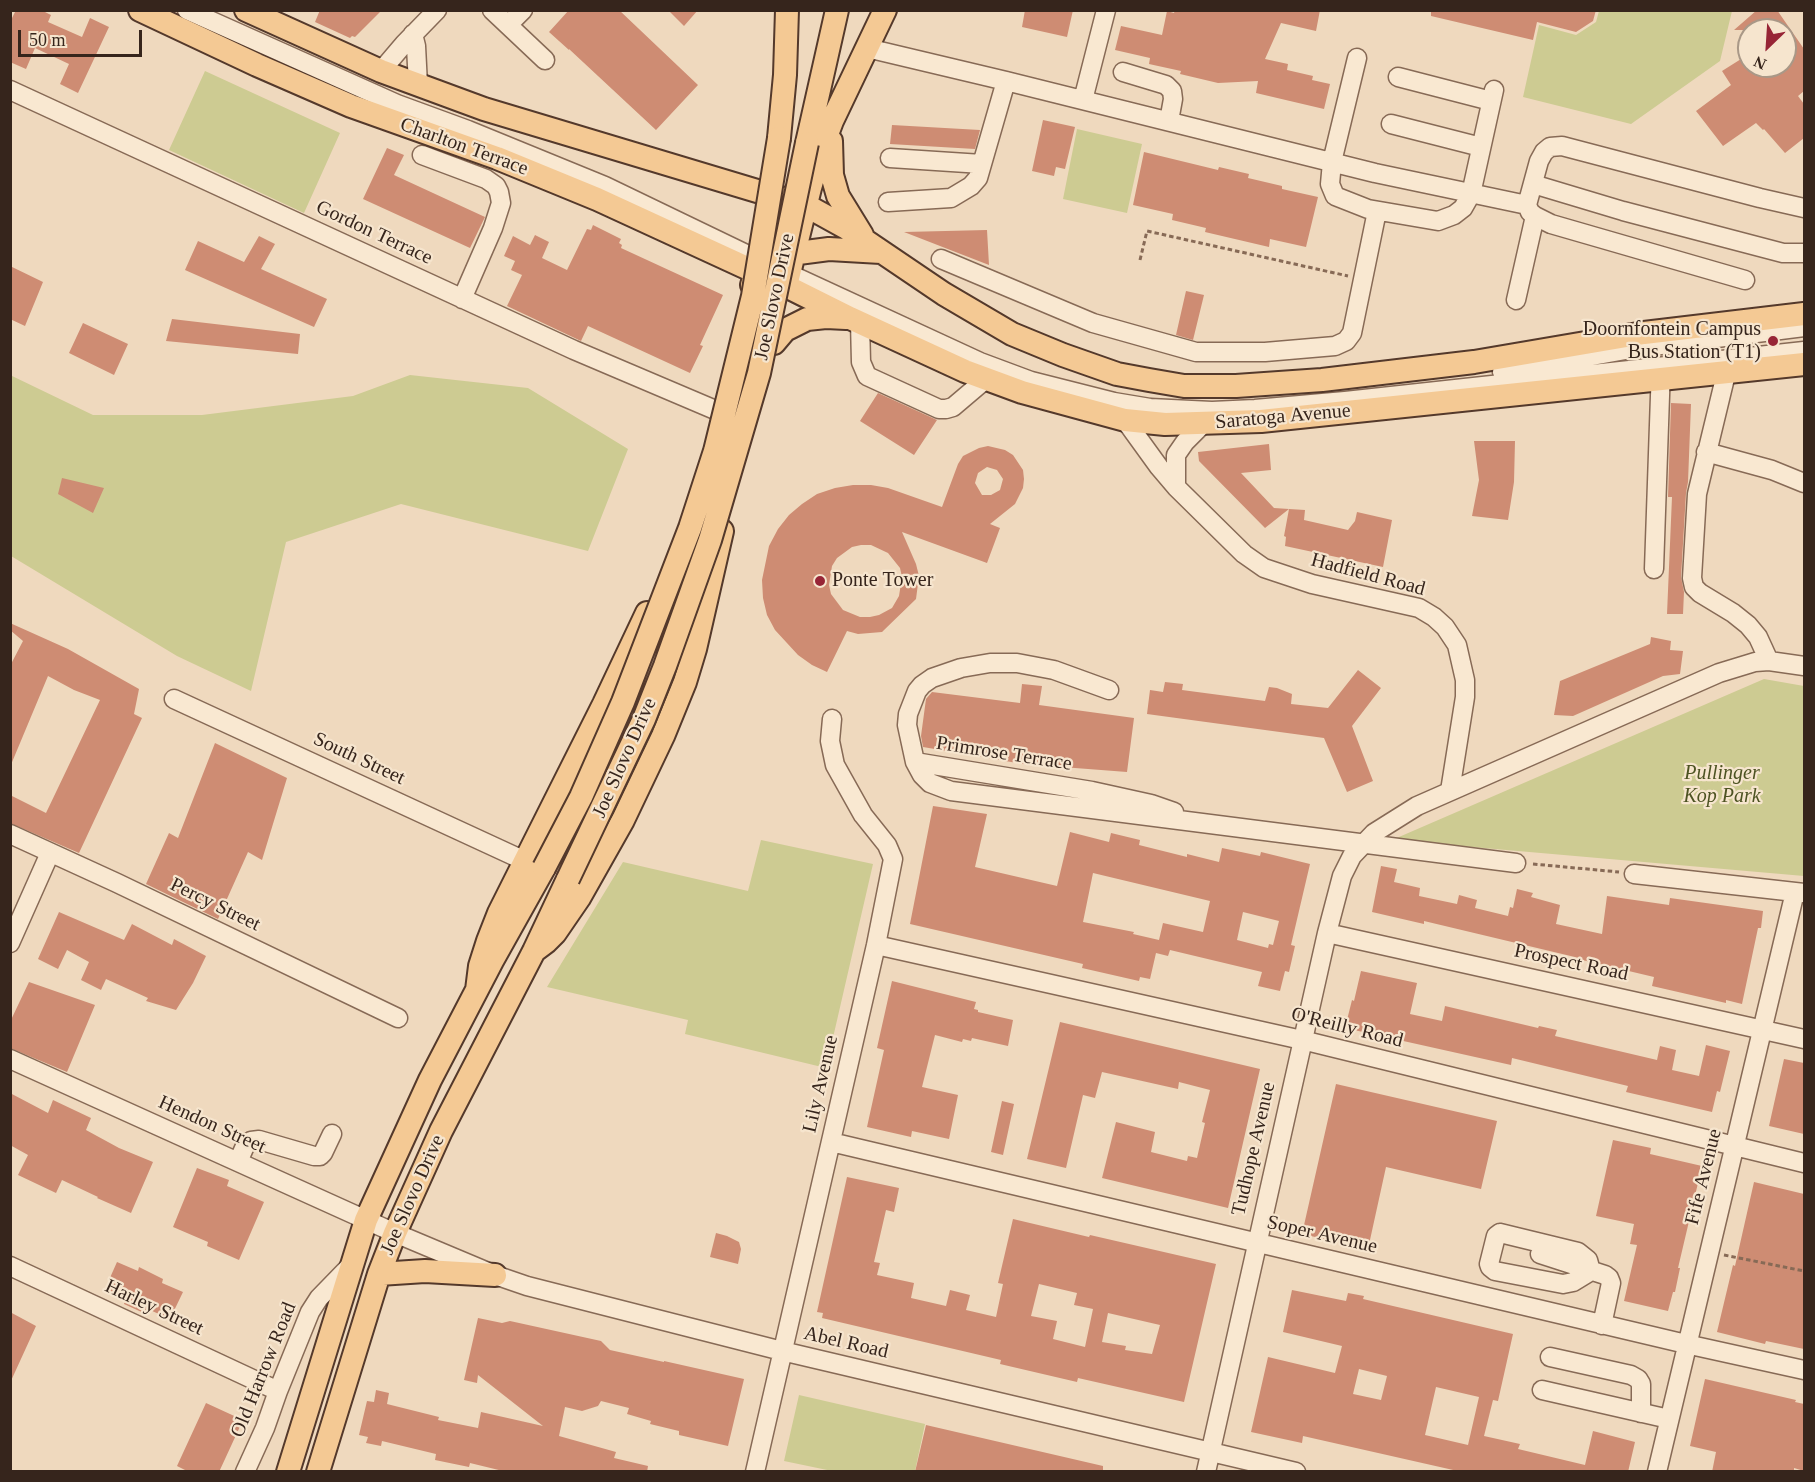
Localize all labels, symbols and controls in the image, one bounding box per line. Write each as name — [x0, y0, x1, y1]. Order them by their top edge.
scale bar — [21, 18, 146, 56]
north arrow — [1737, 18, 1797, 78]
text: 50 m — [29, 30, 66, 50]
text: N — [1751, 53, 1769, 73]
street label: Charlton Terrace — [397, 113, 531, 181]
street label: Gordon Terrace — [312, 196, 436, 270]
street label: Joe Slovo Drive — [750, 231, 800, 363]
place label: Doornfontein Campus Bus Station (T1) — [1583, 318, 1761, 365]
marker: Doornfontein Campus Bus Station (T1) — [1766, 334, 1780, 348]
street label: Saratoga Avenue — [1214, 399, 1352, 435]
street label: Hadfield Road — [1308, 548, 1428, 602]
place label: Ponte Tower — [832, 569, 933, 593]
marker: Ponte Tower — [813, 574, 827, 588]
street label: Joe Slovo Drive — [588, 694, 662, 822]
street label: South Street — [309, 727, 409, 791]
street label: Primrose Terrace — [935, 731, 1073, 777]
park label: Pullinger Kop Park — [1683, 762, 1761, 809]
street label: Percy Street — [166, 873, 264, 937]
street label: Prospect Road — [1512, 939, 1630, 987]
street label: O'Reilly Road — [1289, 1003, 1405, 1053]
street label: Lily Avenue — [798, 1033, 844, 1135]
street label: Tudhope Avenue — [1227, 1080, 1281, 1218]
street label: Hendon Street — [155, 1091, 269, 1159]
street label: Fife Avenue — [1681, 1127, 1727, 1227]
street label: Joe Slovo Drive — [376, 1131, 450, 1259]
street label: Soper Avenue — [1265, 1211, 1379, 1259]
street label: Harley Street — [101, 1275, 207, 1341]
street label: Old Harrow Road — [226, 1299, 302, 1441]
street label: Abel Road — [801, 1322, 891, 1364]

